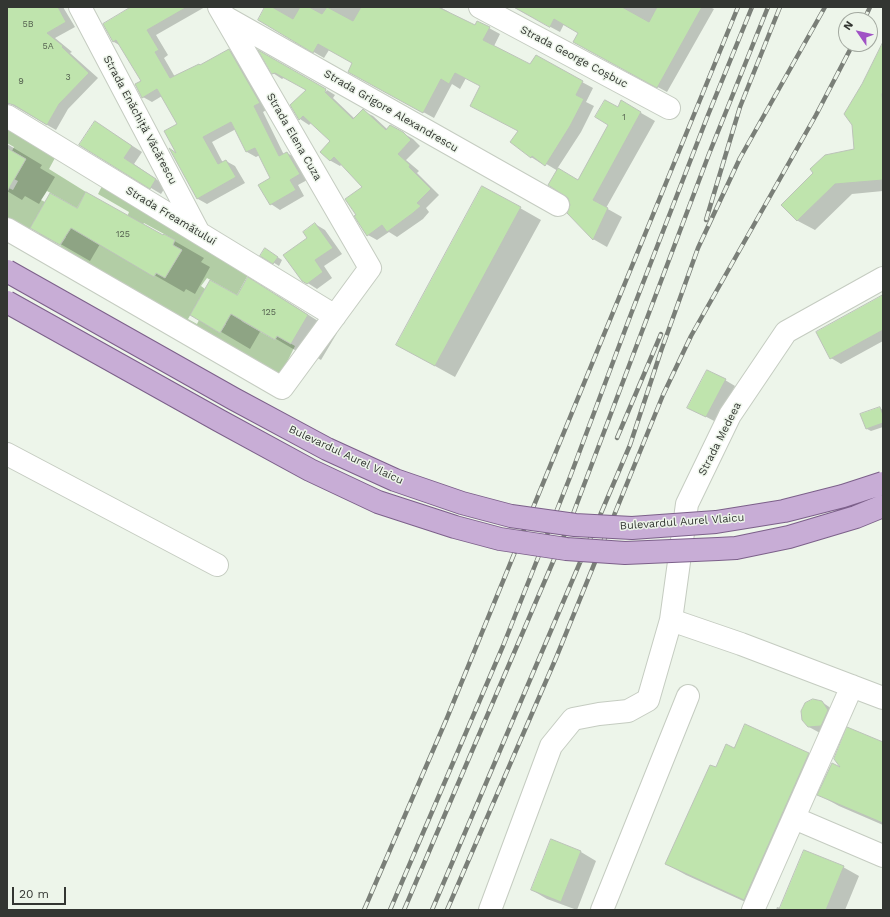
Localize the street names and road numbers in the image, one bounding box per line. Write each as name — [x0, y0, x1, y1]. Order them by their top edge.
street label: Strada George Coșbuc — [518, 23, 630, 91]
street label: Strada Enăchiță Văcărescu — [100, 53, 180, 187]
street label: Strada Grigore Alexandrescu — [321, 67, 461, 155]
street label: Strada Elena Cuza — [264, 91, 324, 183]
street label: Strada Freamătului — [123, 184, 219, 248]
street label: Strada Medeea — [696, 400, 744, 478]
street label: Bulevardul Aurel Vlaicu — [287, 423, 405, 487]
street label: Bulevardul Aurel Vlaicu — [619, 511, 745, 533]

